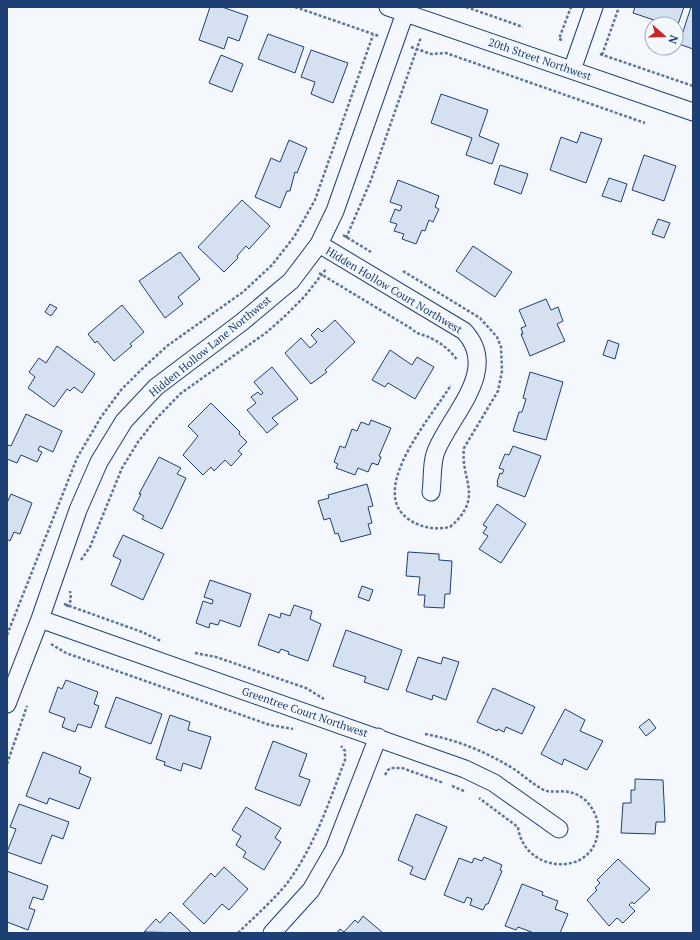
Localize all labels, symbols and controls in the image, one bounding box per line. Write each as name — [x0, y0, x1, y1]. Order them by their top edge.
north arrow — [644, 16, 684, 56]
text: N — [665, 33, 681, 46]
street label: 20th Street Northwest — [487, 35, 593, 83]
street label: Hidden Hollow Court Northwest — [323, 244, 465, 336]
street label: Hidden Hollow Lane Northwest — [146, 292, 274, 400]
street label: Greentree Court Northwest — [240, 684, 370, 740]

